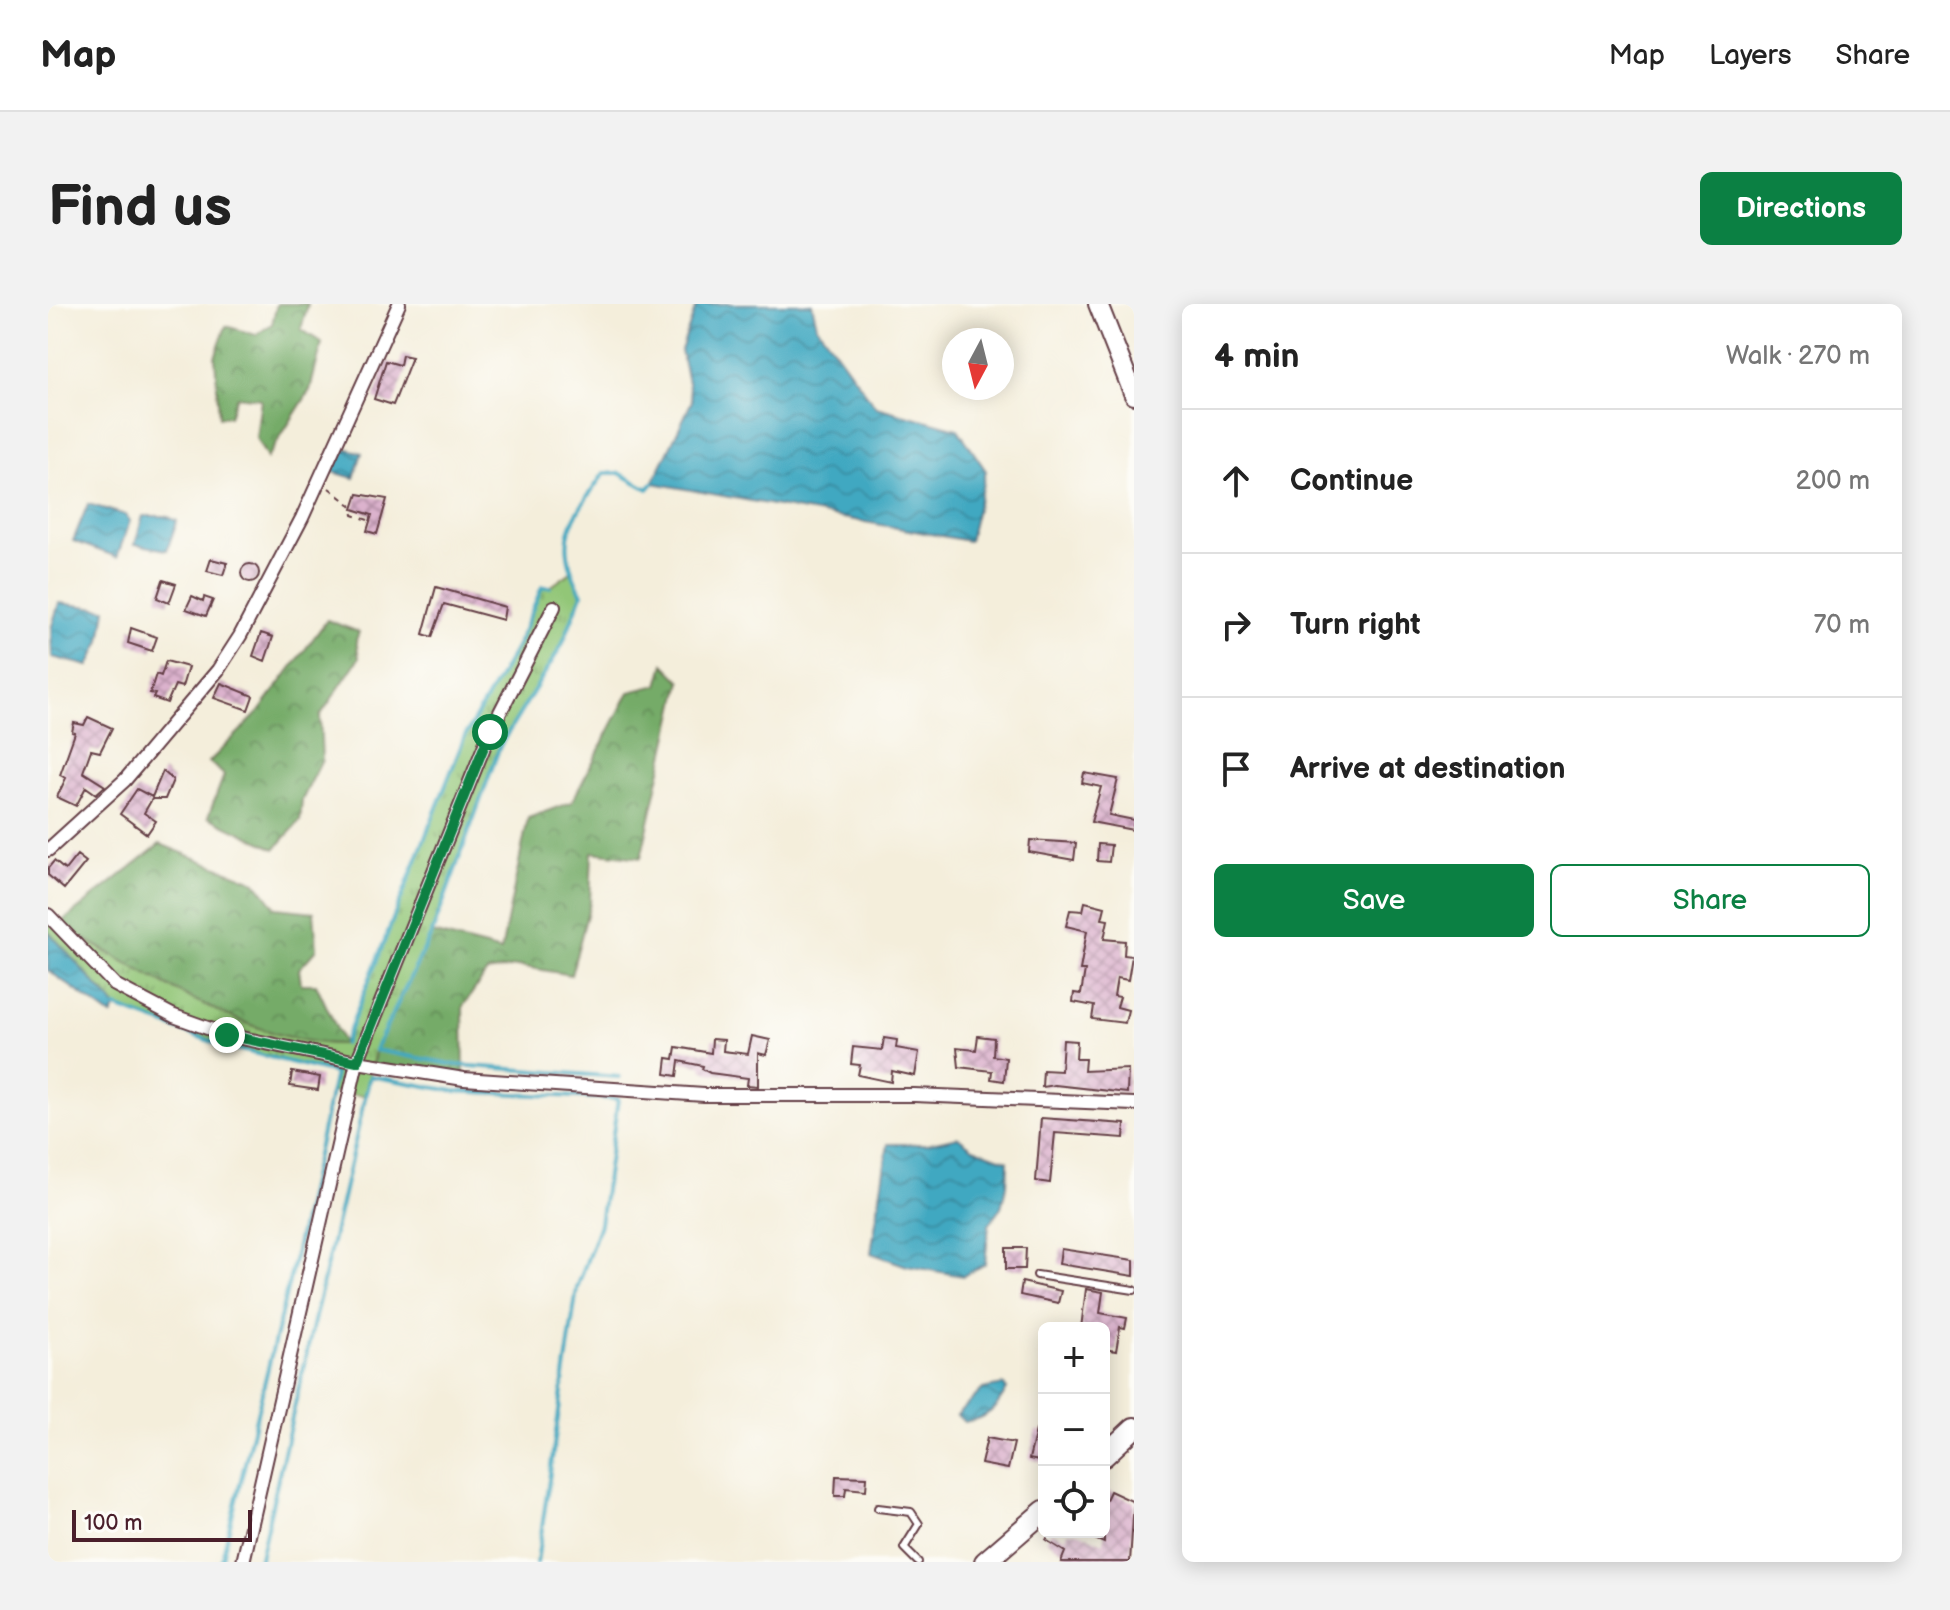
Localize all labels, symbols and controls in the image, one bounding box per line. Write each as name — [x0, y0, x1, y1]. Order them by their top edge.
text: Map — [40, 33, 116, 78]
text: Map — [1609, 39, 1665, 72]
text: Layers — [1709, 39, 1792, 72]
text: Share — [1836, 39, 1910, 72]
button: Directions — [1700, 172, 1902, 245]
text: Find us — [48, 175, 232, 242]
north arrow — [942, 328, 1014, 400]
text: 4 min — [1214, 336, 1300, 377]
text: Walk · 270 m — [1726, 341, 1870, 372]
icon: ahead — [1214, 459, 1258, 503]
text: Continue — [1290, 463, 1413, 499]
text: 200 m — [1796, 466, 1870, 497]
icon: right — [1214, 603, 1258, 647]
text: Turn right — [1290, 607, 1421, 643]
text: 70 m — [1813, 610, 1870, 641]
route start — [472, 714, 508, 750]
icon: arrive — [1214, 747, 1258, 791]
text: Arrive at destination — [1290, 751, 1566, 787]
button: Save — [1214, 864, 1534, 937]
button: Share — [1550, 864, 1870, 937]
route end — [209, 1017, 245, 1053]
map controls — [1038, 1322, 1110, 1538]
button: + — [1038, 1322, 1110, 1394]
button: − — [1038, 1394, 1110, 1466]
button: locate — [1038, 1466, 1110, 1538]
scale bar — [72, 1506, 252, 1542]
text: 100 m — [84, 1510, 143, 1537]

